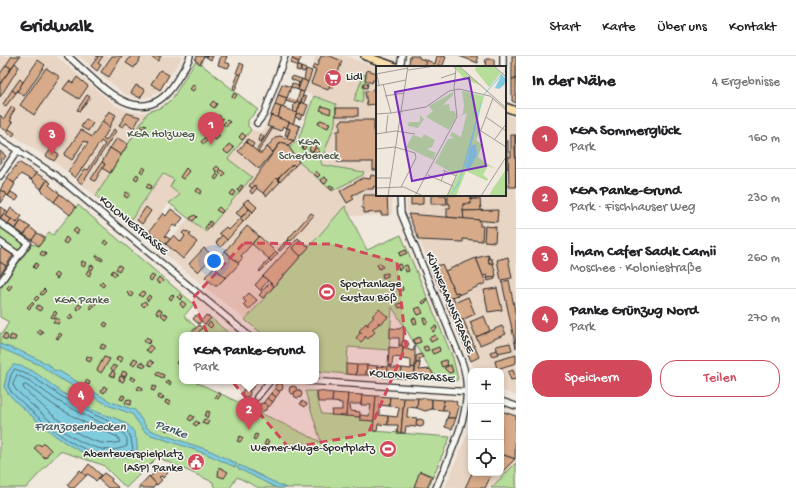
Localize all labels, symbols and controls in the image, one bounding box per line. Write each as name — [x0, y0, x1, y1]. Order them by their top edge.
text: Gridwalk — [20, 16, 92, 39]
text: Start — [550, 19, 580, 36]
text: Karte — [602, 19, 636, 36]
text: Über uns — [658, 19, 707, 36]
text: Kontakt — [729, 19, 776, 36]
inset map — [376, 66, 506, 196]
supermarket icon: Lidl — [323, 68, 343, 88]
place label: Lidl — [346, 71, 363, 85]
text: In der Nähe — [532, 72, 615, 92]
text: 4 Ergebnisse — [712, 75, 780, 90]
pin: 1 — [198, 112, 224, 145]
pin: 3 — [39, 122, 65, 155]
text: KGA Sommerglück — [570, 122, 680, 140]
park label: KGA Holzweg — [127, 128, 195, 142]
text: 1 — [542, 131, 548, 146]
text: 160 m — [748, 131, 780, 146]
park label: KGA Scherbeneck — [279, 136, 341, 164]
text: Park — [570, 140, 595, 155]
text: KGA Panke-Grund — [570, 182, 681, 200]
text: 2 — [542, 191, 548, 206]
text: 230 m — [747, 191, 780, 206]
street label: KOLONIESTRASSE — [96, 193, 171, 259]
text: Park · Fischhauser Weg — [570, 200, 695, 215]
text: İmam Cafer Sadık Camii — [570, 243, 716, 261]
street label: KÜHNEMANNSTRASSE — [421, 250, 477, 356]
your location — [204, 251, 224, 271]
text: 3 — [542, 251, 548, 266]
text: 260 m — [747, 251, 780, 266]
text: Moschee · Koloniestraße — [570, 261, 701, 276]
place label: Sportanlage Gustav Böß — [340, 278, 402, 306]
sports icon: Sportanlage Gustav Böß — [317, 282, 337, 302]
park label: KGA Panke — [55, 294, 110, 308]
text: Panke Grünzug Nord — [570, 302, 698, 320]
text: 4 — [542, 311, 548, 326]
text: 270 m — [747, 311, 780, 326]
text: Park — [570, 320, 595, 335]
popup — [179, 332, 319, 384]
text: KGA Panke-Grund — [194, 342, 304, 360]
text: Park — [194, 360, 218, 375]
button: Speichern — [532, 360, 652, 397]
button: Teilen — [660, 360, 780, 397]
street label: KOLONIESTRASSE — [369, 367, 456, 387]
map controls — [468, 368, 504, 476]
button: + — [468, 368, 504, 404]
pin: 4 — [68, 382, 94, 415]
pin: 2 — [236, 397, 262, 430]
button: − — [468, 404, 504, 440]
water label: Panke — [153, 417, 190, 443]
water label: Franzosenbecken — [34, 420, 127, 435]
sports icon: Werner-Kluge-Sportplatz — [378, 439, 398, 459]
button: locate — [468, 440, 504, 476]
place label: Werner-Kluge-Sportplatz — [251, 442, 376, 456]
place label: Abenteuerspielplatz (ASP) Panke — [83, 448, 184, 476]
public building icon: Abenteuerspielplatz (ASP) Panke — [186, 452, 206, 472]

